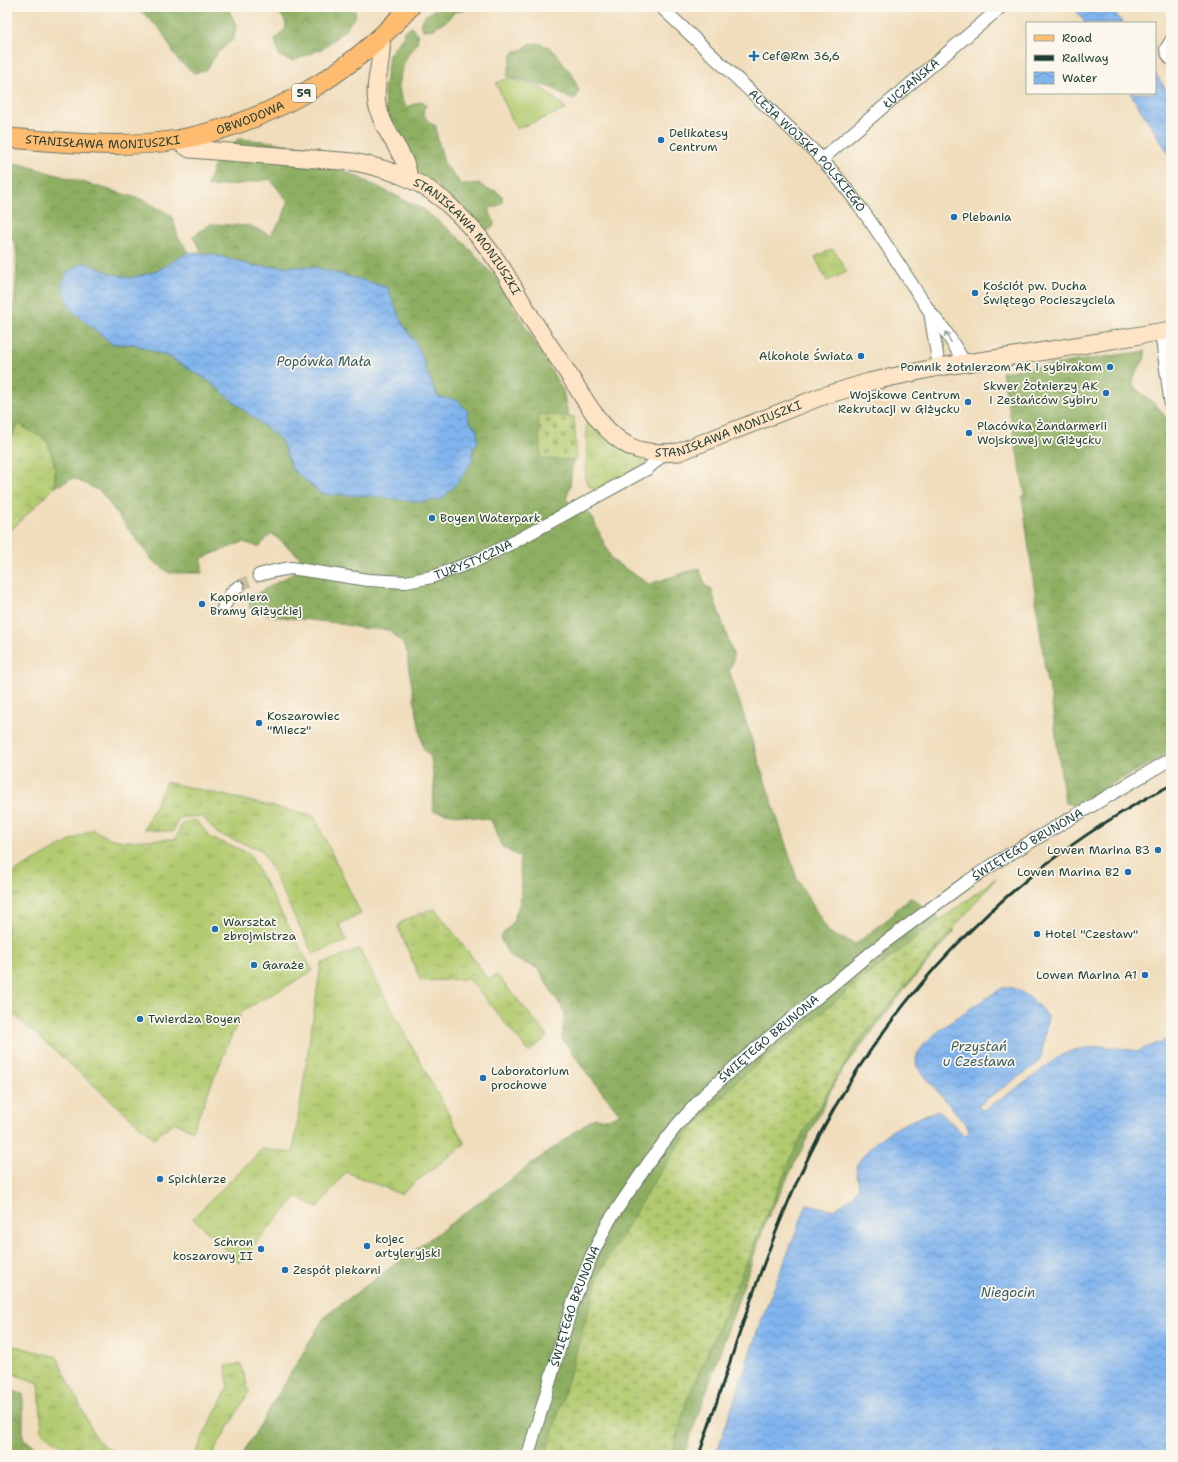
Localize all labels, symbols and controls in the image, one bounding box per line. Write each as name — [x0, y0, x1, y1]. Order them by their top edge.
legend — [1026, 22, 1156, 94]
text: Road — [1062, 30, 1093, 46]
place label: Cef@Rm 36,6 — [762, 48, 840, 64]
text: Railway — [1062, 50, 1109, 66]
marker: Cef@Rm 36,6 — [749, 51, 759, 61]
street label: ŁUCZAŃSKA — [879, 55, 943, 112]
text: Water — [1062, 70, 1098, 86]
road number: 59 — [292, 84, 316, 102]
street label: ALEJA WOJSKA POLSKIEGO — [745, 86, 869, 215]
street label: OBWODOWA — [214, 97, 287, 138]
place label: Delikatesy Centrum — [669, 125, 728, 155]
street label: STANISŁAWA MONIUSZKI — [25, 131, 182, 152]
marker: Delikatesy Centrum — [656, 135, 666, 145]
street label: STANISŁAWA MONIUSZKI — [411, 174, 524, 298]
place label: Plebania — [962, 209, 1012, 225]
marker: Plebania — [949, 212, 959, 222]
place label: Kościół pw. Ducha Świętego Pocieszyciela — [983, 278, 1115, 308]
marker: Kościół pw. Ducha Świętego Pocieszyciela — [970, 288, 980, 298]
one-way arrow — [944, 331, 952, 343]
place label: Alkohole Świata — [759, 348, 854, 364]
marker: Alkohole Świata — [856, 351, 866, 361]
water label: Popówka Mała — [277, 353, 371, 370]
place label: Pomnik żołnierzom AK i sybirakom — [900, 359, 1102, 375]
marker: Pomnik żołnierzom AK i sybirakom — [1105, 362, 1115, 372]
place label: Skwer Żołnierzy AK i Zesłańców Sybiru — [983, 378, 1098, 408]
place label: Wojskowe Centrum Rekrutacji w Giżycku — [838, 387, 960, 417]
marker: Skwer Żołnierzy AK i Zesłańców Sybiru — [1101, 388, 1111, 398]
street label: STANISŁAWA MONIUSZKI — [655, 397, 804, 461]
marker: Wojskowe Centrum Rekrutacji w Giżycku — [963, 397, 973, 407]
place label: Placówka Żandarmerii Wojskowej w Giżycku — [977, 418, 1107, 448]
marker: Placówka Żandarmerii Wojskowej w Giżycku — [964, 428, 974, 438]
place label: Boyen Waterpark — [440, 510, 541, 526]
marker: Boyen Waterpark — [427, 513, 437, 523]
street label: TURYSTYCZNA — [432, 536, 515, 584]
place label: Kaponiera Bramy Giżyckiej — [210, 589, 302, 619]
marker: Kaponiera Bramy Giżyckiej — [197, 599, 207, 609]
place label: Koszarowiec "Miecz" — [267, 708, 340, 738]
marker: Koszarowiec "Miecz" — [254, 718, 264, 728]
street label: ŚWIĘTEGO BRUNONA — [969, 805, 1086, 884]
place label: Lowen Marina B3 — [1047, 842, 1150, 858]
marker: Lowen Marina B3 — [1153, 845, 1163, 855]
place label: Lowen Marina B2 — [1017, 864, 1120, 880]
marker: Lowen Marina B2 — [1123, 867, 1133, 877]
place label: Warsztat zbrojmistrza — [223, 914, 297, 944]
marker: Warsztat zbrojmistrza — [210, 924, 220, 934]
place label: Hotel "Czesław" — [1045, 926, 1138, 942]
marker: Hotel "Czesław" — [1032, 929, 1042, 939]
place label: Garaże — [262, 957, 305, 973]
marker: Garaże — [249, 960, 259, 970]
place label: Lowen Marina A1 — [1036, 967, 1137, 983]
marker: Lowen Marina A1 — [1140, 970, 1150, 980]
street label: ŚWIĘTEGO BRUNONA — [715, 991, 823, 1086]
place label: Twierdza Boyen — [148, 1011, 241, 1027]
marker: Twierdza Boyen — [135, 1014, 145, 1024]
water label: Przystań u Czesława — [943, 1038, 1015, 1070]
place label: Laboratorium prochowe — [491, 1063, 569, 1093]
marker: Laboratorium prochowe — [478, 1073, 488, 1083]
place label: Spichlerze — [168, 1171, 227, 1187]
marker: Spichlerze — [155, 1174, 165, 1184]
place label: kojec artyleryjski — [375, 1231, 441, 1261]
place label: Schron koszarowy II — [173, 1234, 253, 1264]
marker: kojec artyleryjski — [362, 1241, 372, 1251]
street label: ŚWIĘTEGO BRUNONA — [546, 1243, 604, 1369]
marker: Schron koszarowy II — [256, 1244, 266, 1254]
place label: Zespół piekarni — [293, 1262, 381, 1278]
marker: Zespół piekarni — [280, 1265, 290, 1275]
water label: Niegocin — [981, 1284, 1035, 1301]

